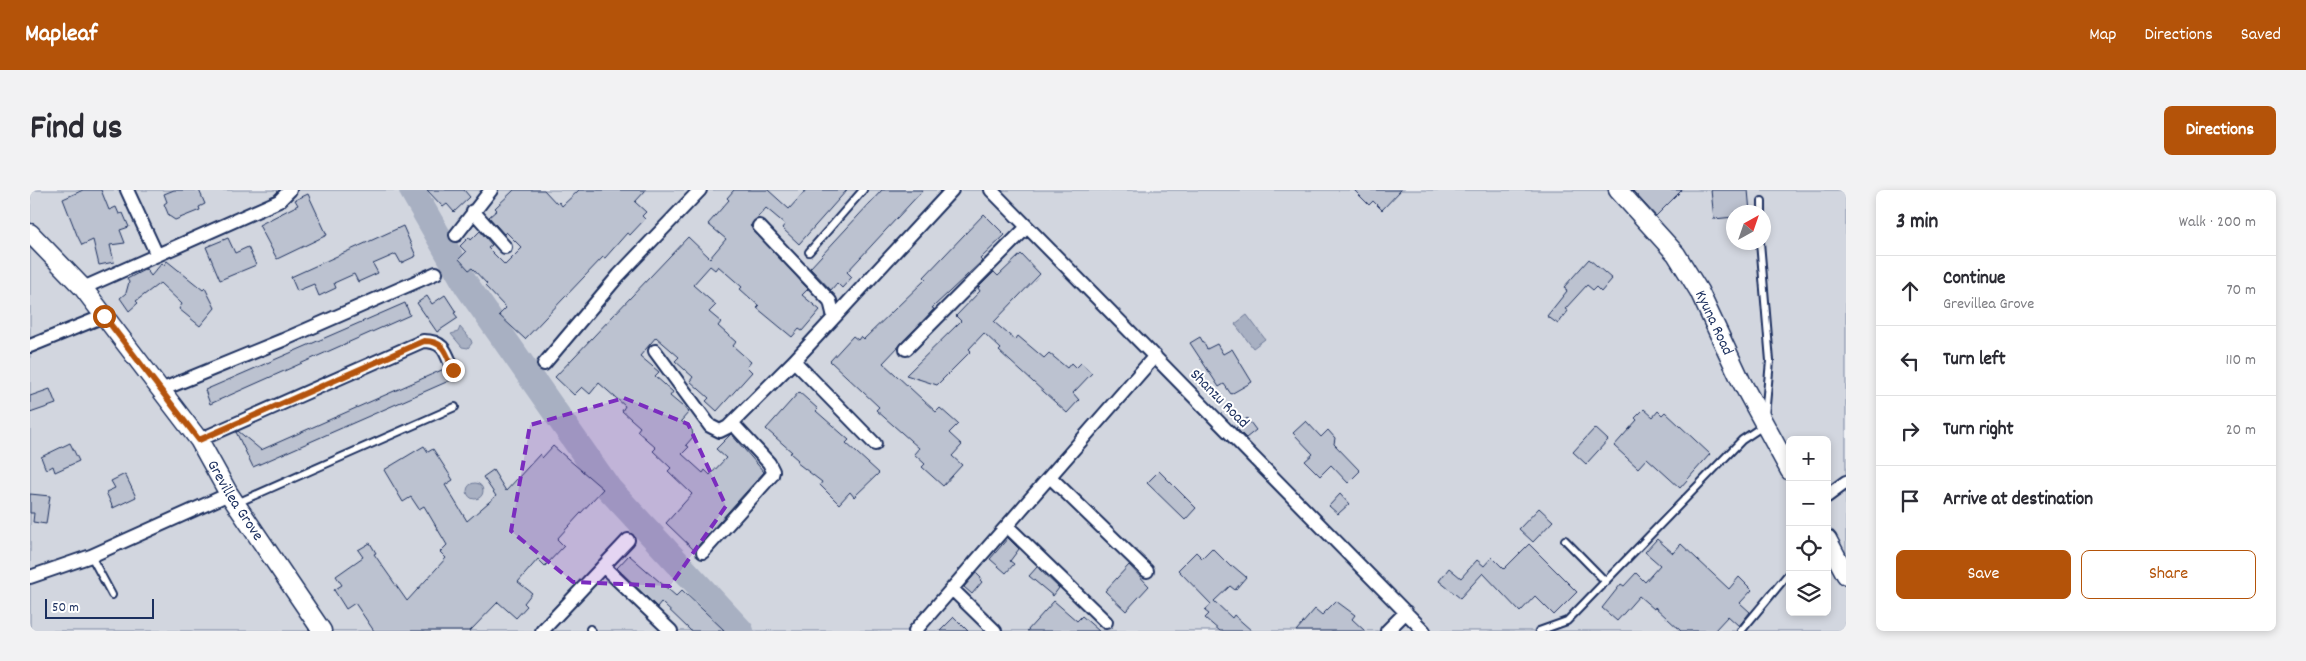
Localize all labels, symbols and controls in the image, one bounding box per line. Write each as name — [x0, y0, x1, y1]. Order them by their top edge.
text: Mapleaf — [25, 18, 97, 52]
text: Map — [2089, 23, 2116, 48]
text: Directions — [2144, 23, 2213, 48]
text: Saved — [2241, 23, 2281, 48]
text: Find us — [30, 105, 122, 155]
button: Directions — [2164, 106, 2276, 155]
north arrow — [1726, 205, 1771, 250]
text: 3 min — [1896, 208, 1938, 238]
text: Walk · 200 m — [2179, 211, 2256, 234]
text: Continue — [1943, 266, 2005, 293]
icon: ahead — [1896, 277, 1924, 305]
text: 70 m — [2226, 279, 2256, 302]
street label: Kyuna Road — [1689, 286, 1739, 359]
text: Grevillea Grove — [1943, 293, 2034, 316]
route start — [93, 305, 116, 328]
icon: left — [1896, 347, 1924, 375]
text: Turn left — [1943, 347, 2006, 374]
text: 110 m — [2226, 349, 2256, 372]
route end — [442, 359, 465, 382]
street label: Shanzu Road — [1184, 364, 1254, 434]
icon: right — [1896, 417, 1924, 445]
text: Turn right — [1943, 417, 2014, 444]
text: 20 m — [2226, 419, 2256, 442]
map controls — [1786, 436, 1831, 616]
button: + — [1786, 436, 1831, 481]
street label: Grevillea Grove — [201, 456, 269, 545]
button: − — [1786, 481, 1831, 526]
icon: arrive — [1896, 487, 1924, 515]
text: Arrive at destination — [1943, 487, 2093, 514]
button: locate — [1786, 526, 1831, 571]
button: Save — [1896, 550, 2071, 599]
button: Share — [2081, 550, 2256, 599]
button: layers — [1786, 571, 1831, 616]
scale bar — [45, 596, 154, 619]
text: 50 m — [52, 598, 79, 618]

